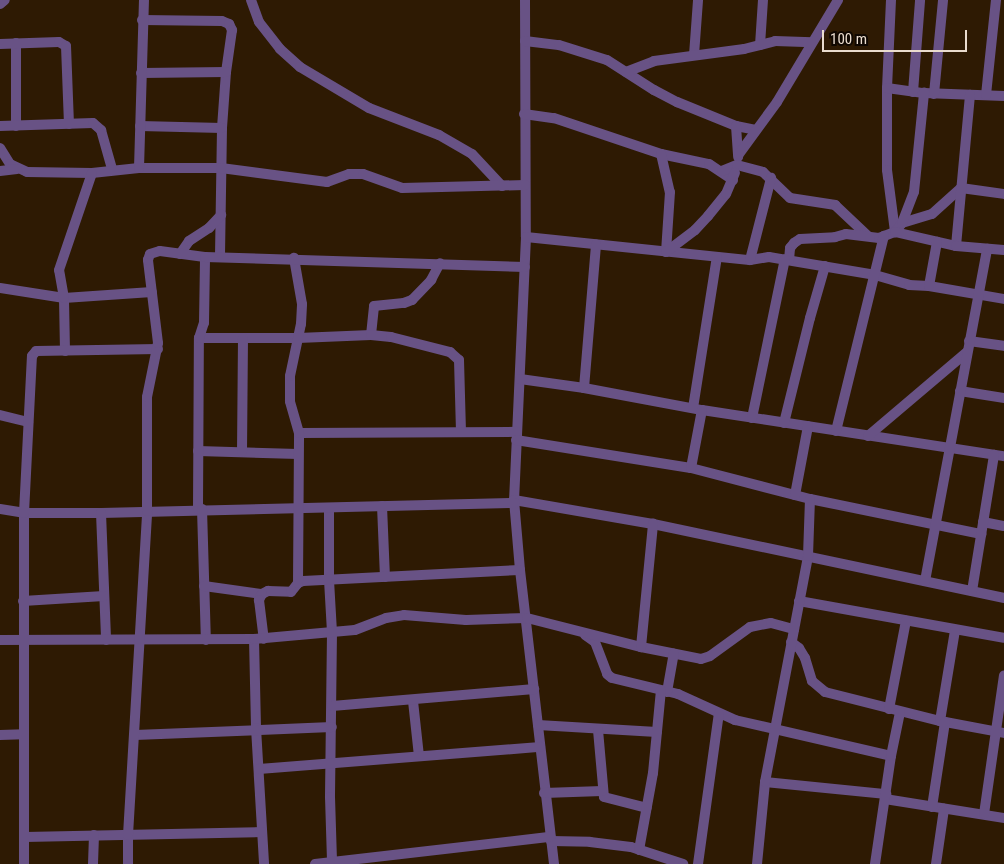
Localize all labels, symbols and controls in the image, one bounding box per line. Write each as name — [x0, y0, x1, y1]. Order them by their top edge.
scale bar — [824, 20, 969, 52]
text: 100 m — [830, 30, 867, 48]

